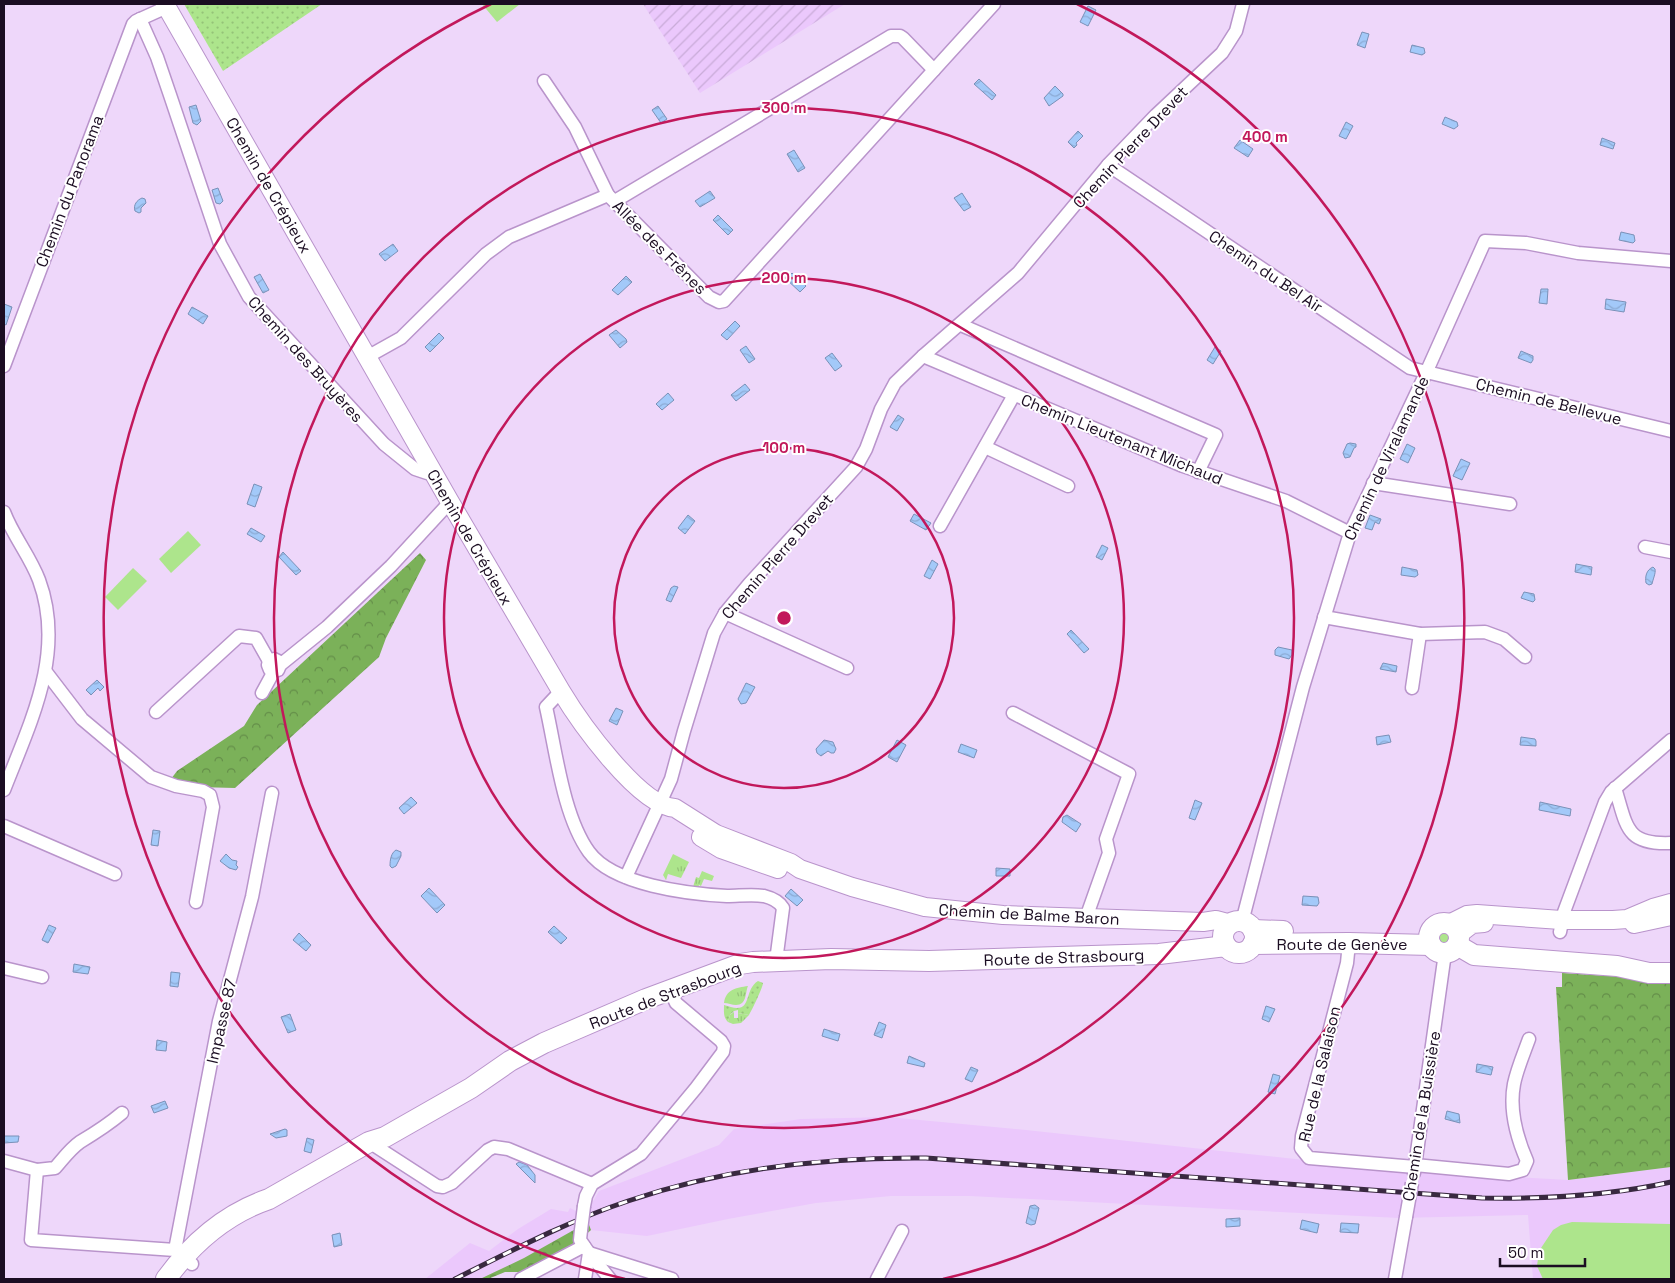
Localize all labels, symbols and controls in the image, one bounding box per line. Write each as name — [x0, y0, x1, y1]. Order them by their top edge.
street label: Chemin Pierre Drevet — [1068, 82, 1193, 213]
text: 300 m — [761, 98, 807, 117]
street label: Chemin du Panorama — [31, 112, 108, 270]
street label: Chemin de Crépieux — [221, 114, 316, 257]
text: 400 m — [1242, 127, 1288, 146]
street label: Allée des Frênes — [608, 196, 711, 299]
street label: Chemin du Bel Air — [1205, 225, 1327, 317]
text: 200 m — [762, 268, 806, 287]
street label: Chemin des Bruyères — [243, 292, 368, 427]
street label: Chemin de Viralamande — [1339, 373, 1434, 544]
street label: Chemin de Bellevue — [1474, 373, 1624, 430]
street label: Chemin Lieutenant Michaud — [1018, 389, 1226, 490]
text: 100 m — [763, 438, 805, 457]
street label: Chemin de Crépieux — [422, 466, 517, 609]
street label: Chemin Pierre Drevet — [717, 489, 838, 624]
centre of rings — [775, 609, 793, 627]
street label: Chemin de Balme Baron — [938, 899, 1120, 930]
street label: Route de Genève — [1276, 934, 1408, 955]
street label: Route de Strasbourg — [983, 944, 1145, 971]
street label: Route de Strasbourg — [586, 957, 744, 1034]
street label: Impasse 87 — [202, 977, 241, 1066]
street label: Rue de la Salaison — [1294, 1004, 1345, 1144]
street label: Chemin de la Buissière — [1398, 1029, 1445, 1203]
scale bar — [1500, 1236, 1585, 1268]
text: 50 m — [1508, 1243, 1543, 1262]

